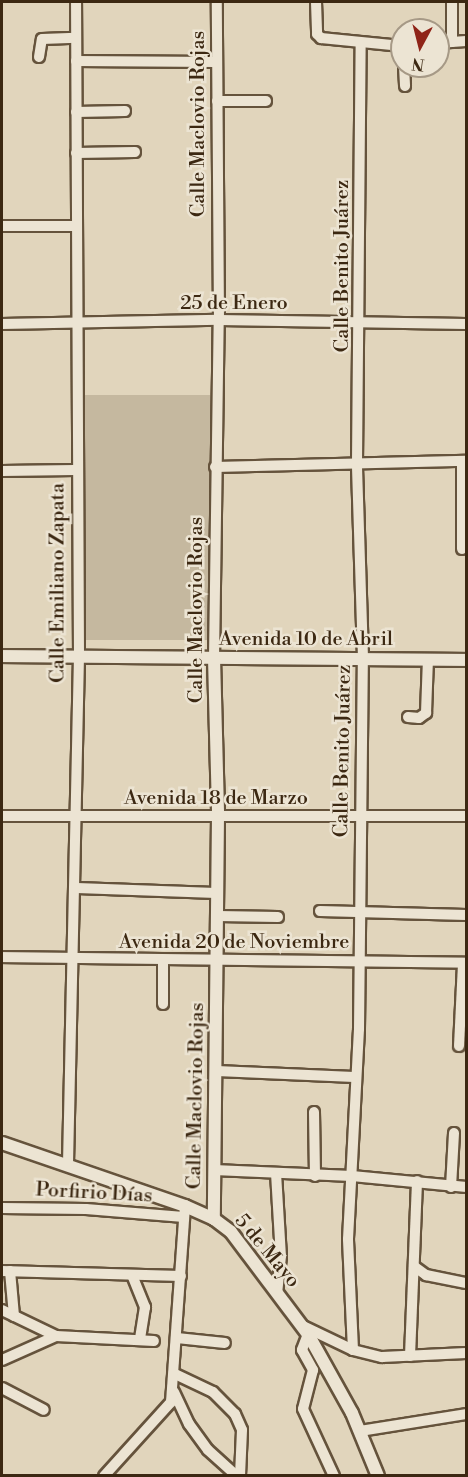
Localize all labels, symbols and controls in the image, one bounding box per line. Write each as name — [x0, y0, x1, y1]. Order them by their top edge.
north arrow — [390, 18, 450, 78]
street label: Calle Maclovio Rojas — [186, 31, 210, 217]
text: N — [411, 53, 426, 75]
street label: Calle Benito Juárez — [330, 180, 354, 352]
street label: 25 de Enero — [180, 291, 288, 315]
street label: Calle Emiliano Zapata — [46, 483, 70, 683]
street label: Calle Maclovio Rojas — [184, 517, 208, 703]
street label: Avenida 10 de Abril — [219, 627, 393, 651]
street label: Calle Benito Juárez — [329, 664, 357, 838]
street label: Avenida 18 de Marzo — [124, 786, 308, 810]
street label: Avenida 20 de Noviembre — [119, 930, 349, 954]
street label: Calle Maclovio Rojas — [182, 1002, 210, 1190]
street label: Porfirio Días — [35, 1178, 153, 1208]
street label: 5 de Mayo — [229, 1209, 305, 1293]

